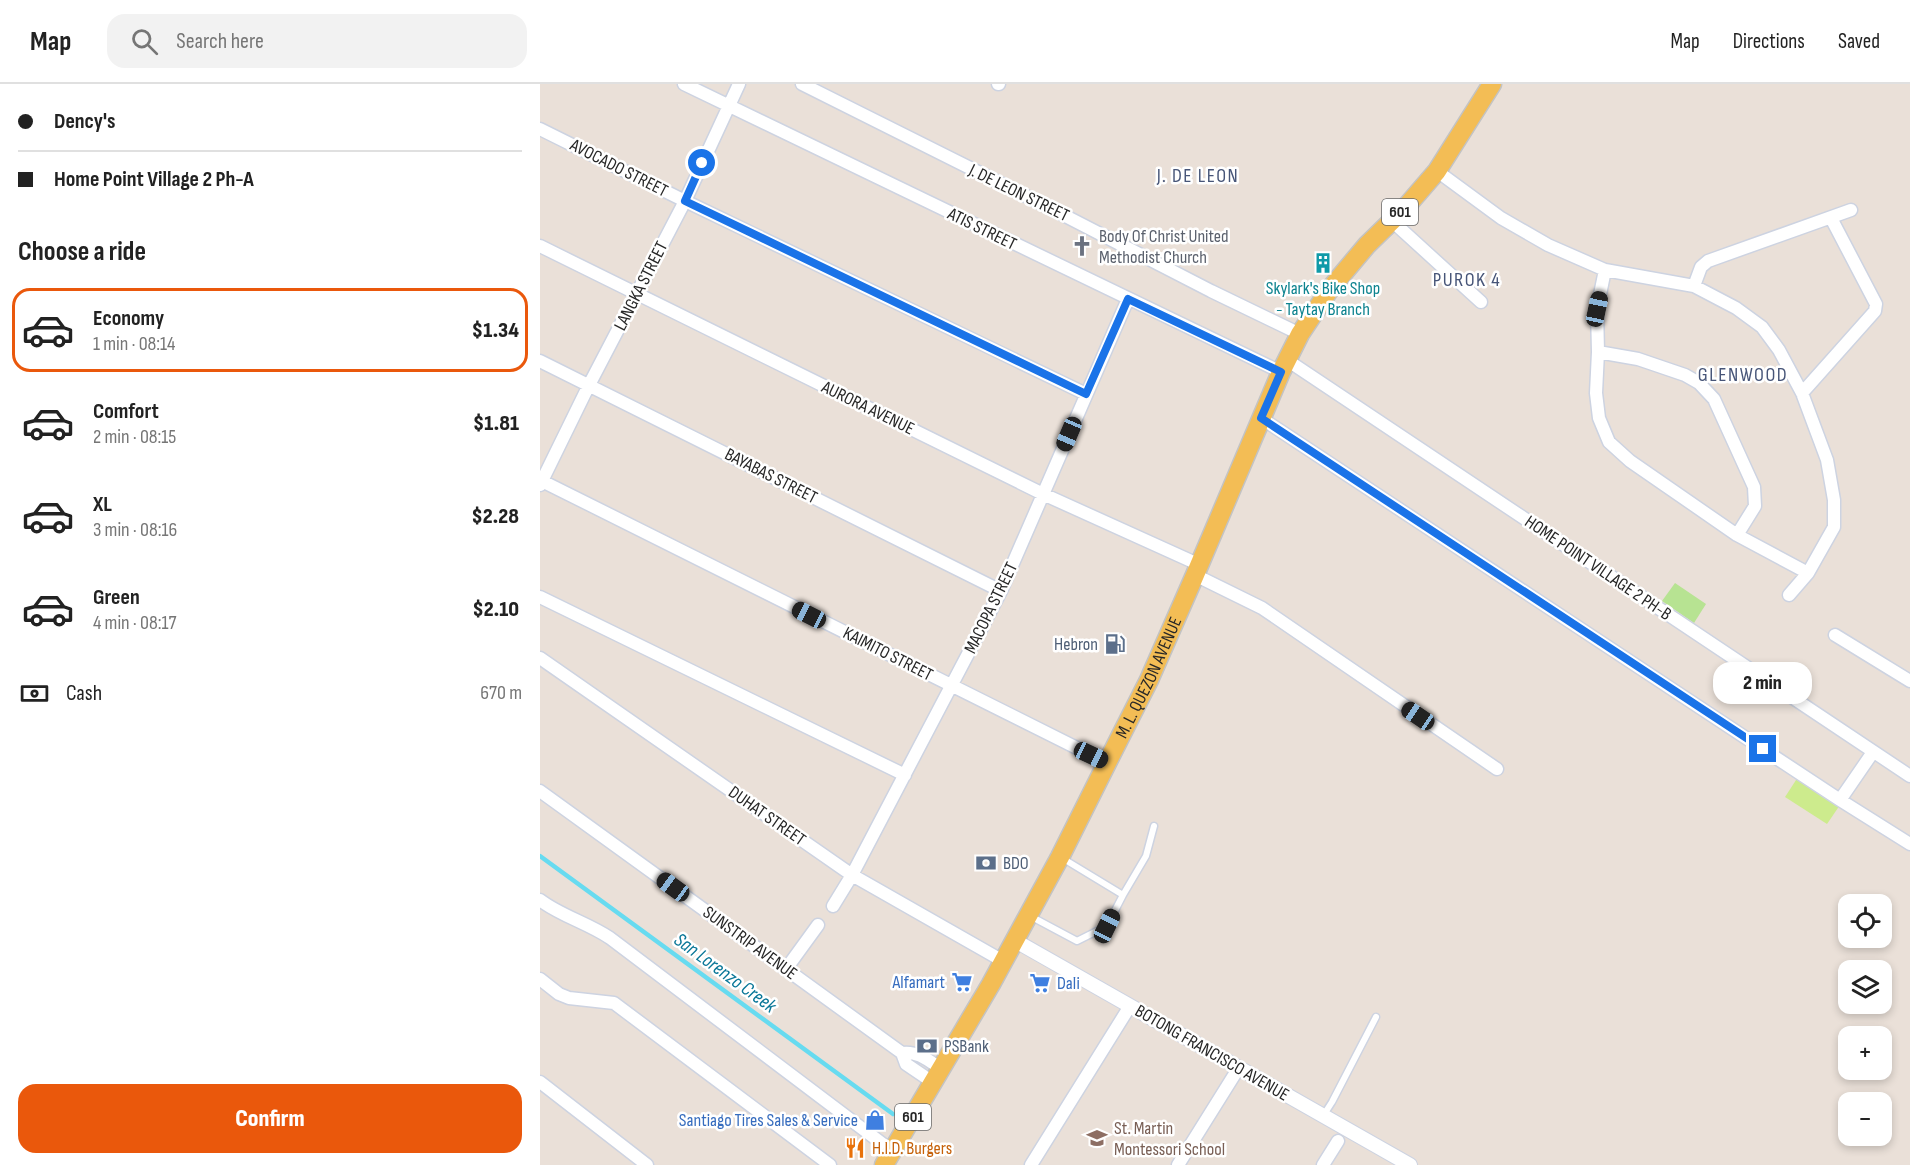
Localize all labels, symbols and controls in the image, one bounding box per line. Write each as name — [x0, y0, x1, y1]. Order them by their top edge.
search box — [107, 14, 527, 68]
text: Map — [30, 25, 71, 58]
icon: search — [128, 25, 161, 58]
text: Search here — [176, 28, 264, 55]
text: Map — [1670, 29, 1700, 54]
text: Directions — [1733, 29, 1805, 54]
text: Saved — [1838, 29, 1880, 54]
text: Dency's — [54, 108, 115, 135]
street label: AVOCADO STREET — [566, 134, 671, 202]
route start — [688, 149, 715, 176]
street label: J. DE LEON STREET — [965, 159, 1073, 226]
district label: J. DE LEON — [1156, 164, 1239, 188]
text: Home Point Village 2 Ph-A — [54, 166, 254, 193]
road number: 601 — [1382, 199, 1418, 225]
street label: ATIS STREET — [943, 203, 1020, 255]
place label: Body Of Christ United Methodist Church — [1099, 226, 1229, 268]
church icon: Body Of Christ United Methodist Church — [1070, 234, 1094, 258]
text: Choose a ride — [18, 236, 146, 268]
street label: LANGKA STREET — [610, 238, 672, 334]
building icon: Skylark's Bike Shop - Taytay Branch — [1311, 251, 1335, 275]
district label: PUROK 4 — [1433, 268, 1501, 292]
place label: Skylark's Bike Shop - Taytay Branch — [1266, 278, 1380, 320]
car — [1584, 290, 1610, 328]
icon: car — [21, 303, 75, 357]
text: Economy — [93, 305, 164, 332]
text: $1.34 — [472, 317, 519, 344]
text: 1 min · 08:14 — [93, 332, 175, 356]
district label: GLENWOOD — [1698, 363, 1788, 387]
street label: AURORA AVENUE — [817, 376, 918, 439]
icon: car — [21, 396, 75, 450]
text: Comfort — [93, 398, 159, 425]
text: $1.81 — [473, 410, 519, 437]
car — [1054, 414, 1084, 454]
text: 2 min · 08:15 — [93, 425, 176, 449]
street label: BAYABAS STREET — [721, 444, 821, 508]
icon: car — [21, 489, 75, 543]
text: XL — [93, 491, 112, 518]
text: $2.28 — [471, 503, 519, 530]
street label: HOME POINT VILLAGE 2 PH-B — [1521, 511, 1675, 625]
text: 3 min · 08:16 — [93, 518, 177, 542]
street label: MACOPA STREET — [960, 559, 1022, 657]
icon: car — [21, 582, 75, 636]
text: Green — [93, 584, 140, 611]
text: $2.10 — [472, 596, 519, 623]
car — [789, 599, 829, 631]
text: 4 min · 08:17 — [93, 611, 176, 635]
street label: M. L. QUEZON AVENUE — [1111, 614, 1186, 742]
street label: KAIMITO STREET — [840, 622, 936, 686]
fuel station icon: Hebron — [1103, 632, 1127, 656]
place label: Hebron — [1054, 634, 1098, 655]
callout: 2 min — [1714, 662, 1812, 704]
text: 2 min — [1743, 671, 1782, 695]
icon: cash — [18, 677, 51, 710]
text: Cash — [66, 680, 102, 707]
text: 670 m — [480, 681, 522, 705]
car — [1398, 698, 1438, 734]
route end — [1749, 735, 1776, 762]
car — [1071, 739, 1111, 771]
street label: DUHAT STREET — [724, 782, 810, 850]
bank icon: BDO — [974, 851, 998, 875]
place label: BDO — [1003, 853, 1029, 874]
car — [653, 869, 693, 905]
map controls — [1838, 894, 1892, 1146]
button: locate — [1838, 894, 1892, 948]
street label: SUNSTRIP AVENUE — [699, 902, 801, 984]
car — [1091, 906, 1123, 946]
water label: San Lorenzo Creek — [669, 928, 781, 1018]
button: layers — [1838, 960, 1892, 1014]
supermarket icon: Alfamart — [950, 970, 974, 994]
supermarket icon: Dali — [1028, 971, 1052, 995]
place label: Alfamart — [891, 972, 946, 993]
place label: Dali — [1057, 973, 1080, 994]
street label: BOTONG FRANCISCO AVENUE — [1131, 1000, 1293, 1106]
button: + — [1838, 1026, 1892, 1080]
bank icon: PSBank — [915, 1034, 939, 1058]
place label: PSBank — [944, 1036, 989, 1057]
button: Confirm — [18, 1084, 522, 1153]
button: − — [1838, 1092, 1892, 1146]
road number: 601 — [895, 1104, 931, 1130]
shop icon: Santiago Tires Sales & Service — [863, 1108, 887, 1132]
place label: Santiago Tires Sales & Service — [679, 1110, 858, 1131]
place label: St. Martin Montessori School — [1114, 1118, 1225, 1160]
school or university icon: St. Martin Montessori School — [1085, 1126, 1109, 1150]
restaurant icon: H.I.D. Burgers — [843, 1136, 867, 1160]
place label: H.I.D. Burgers — [872, 1138, 952, 1159]

